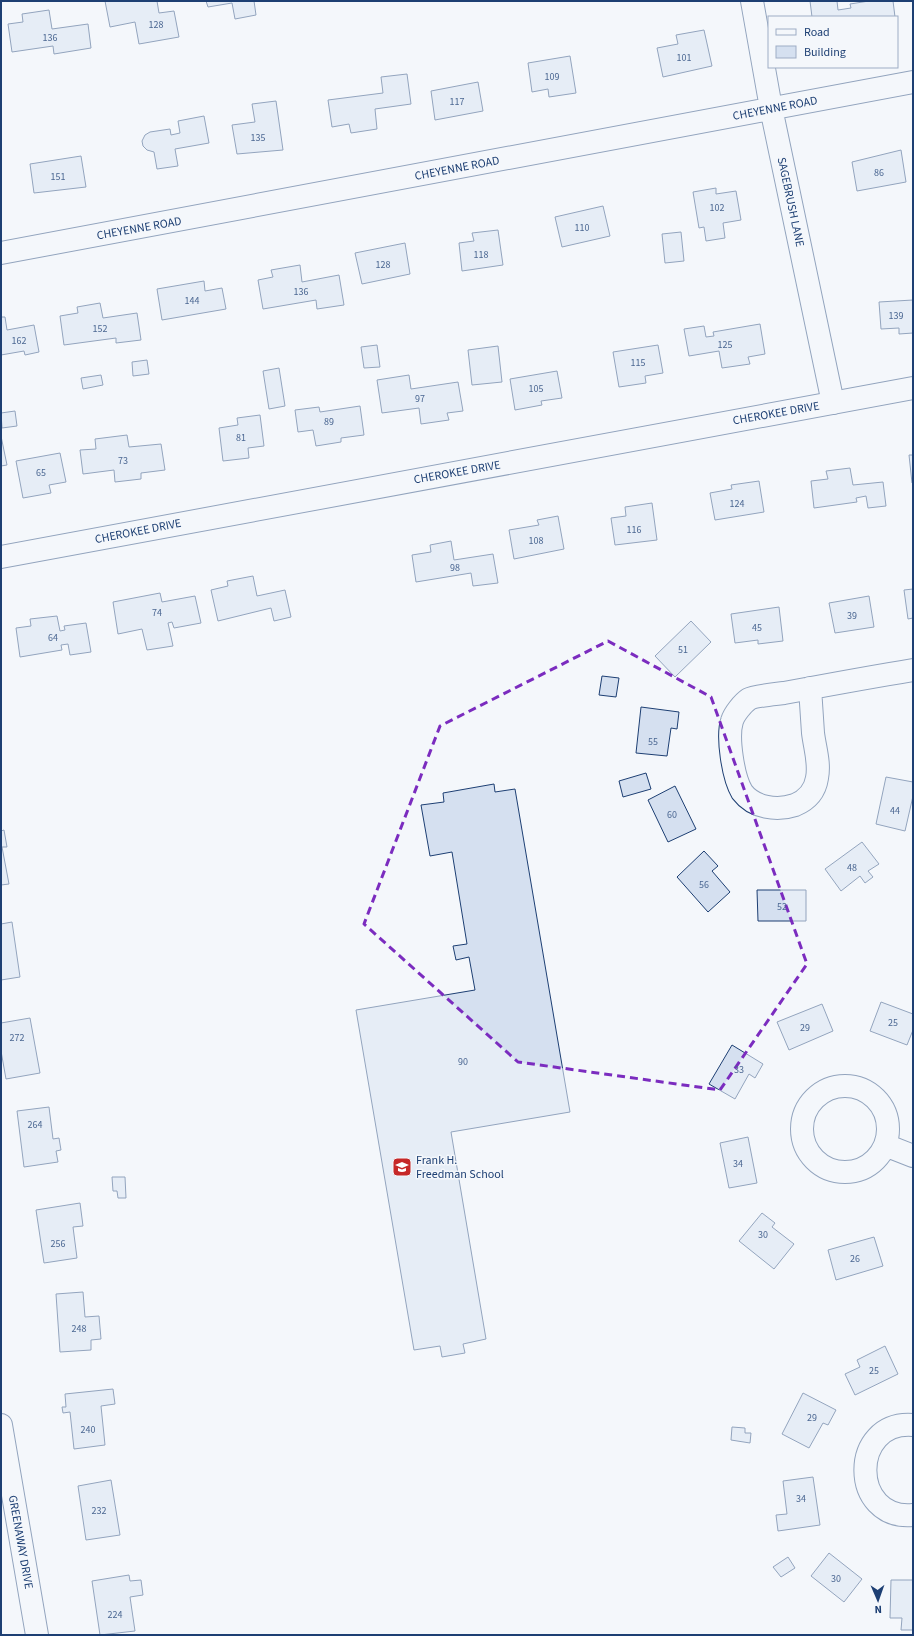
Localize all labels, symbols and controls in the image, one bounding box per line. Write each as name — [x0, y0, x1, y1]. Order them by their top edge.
legend — [768, 16, 898, 68]
house number: 128 — [149, 18, 163, 32]
text: Road — [804, 24, 830, 41]
house number: 136 — [43, 31, 57, 45]
text: Building — [804, 44, 846, 61]
house number: 101 — [677, 51, 691, 65]
house number: 109 — [545, 70, 559, 84]
street label: CHEYENNE ROAD — [731, 92, 819, 125]
house number: 117 — [450, 95, 464, 109]
house number: 135 — [251, 131, 265, 145]
street label: CHEYENNE ROAD — [413, 152, 501, 185]
street label: SAGEBRUSH LANE — [773, 156, 808, 248]
house number: 86 — [874, 166, 884, 180]
house number: 151 — [51, 170, 65, 184]
house number: 102 — [710, 201, 724, 215]
street label: CHEYENNE ROAD — [95, 213, 183, 244]
house number: 110 — [575, 221, 589, 235]
house number: 118 — [474, 248, 488, 262]
house number: 128 — [376, 258, 390, 272]
house number: 136 — [294, 285, 308, 299]
house number: 144 — [185, 294, 199, 308]
house number: 139 — [889, 309, 903, 323]
house number: 152 — [93, 322, 107, 336]
house number: 162 — [12, 334, 26, 348]
house number: 125 — [718, 338, 732, 352]
house number: 115 — [631, 356, 645, 370]
house number: 105 — [529, 382, 543, 396]
house number: 97 — [415, 392, 425, 406]
street label: CHEROKEE DRIVE — [731, 398, 821, 429]
house number: 89 — [324, 415, 334, 429]
house number: 81 — [236, 431, 246, 445]
house number: 73 — [118, 454, 128, 468]
street label: CHEROKEE DRIVE — [412, 457, 502, 488]
house number: 65 — [36, 466, 46, 480]
house number: 124 — [730, 497, 744, 511]
street label: CHEROKEE DRIVE — [93, 515, 183, 548]
house number: 116 — [627, 523, 641, 537]
house number: 108 — [529, 534, 543, 548]
house number: 98 — [450, 561, 460, 575]
house number: 74 — [152, 606, 162, 620]
house number: 39 — [847, 609, 857, 623]
house number: 45 — [752, 621, 762, 635]
house number: 64 — [48, 631, 58, 645]
house number: 51 — [678, 643, 688, 657]
house number: 55 — [648, 735, 658, 749]
house number: 44 — [890, 804, 900, 818]
house number: 60 — [667, 808, 677, 822]
house number: 48 — [847, 861, 857, 875]
house number: 56 — [699, 878, 709, 892]
house number: 52 — [777, 900, 787, 914]
house number: 25 — [888, 1016, 898, 1030]
house number: 29 — [800, 1021, 810, 1035]
house number: 272 — [10, 1031, 24, 1045]
house number: 90 — [458, 1055, 468, 1069]
house number: 33 — [734, 1063, 744, 1077]
house number: 264 — [28, 1118, 42, 1132]
place label: Frank H. Freedman School — [416, 1152, 504, 1183]
school or university icon: Frank H. Freedman School — [391, 1156, 413, 1178]
house number: 34 — [733, 1157, 743, 1171]
house number: 30 — [758, 1228, 768, 1242]
house number: 256 — [51, 1237, 65, 1251]
house number: 26 — [850, 1252, 860, 1266]
house number: 248 — [72, 1322, 86, 1336]
house number: 25 — [869, 1364, 879, 1378]
house number: 29 — [807, 1411, 817, 1425]
house number: 240 — [81, 1423, 95, 1437]
house number: 34 — [796, 1492, 806, 1506]
street label: GREENAWAY DRIVE — [4, 1494, 37, 1590]
house number: 232 — [92, 1504, 106, 1518]
house number: 30 — [831, 1572, 841, 1586]
north arrow — [858, 1580, 898, 1620]
text: N — [874, 1602, 882, 1617]
house number: 224 — [108, 1608, 122, 1622]

